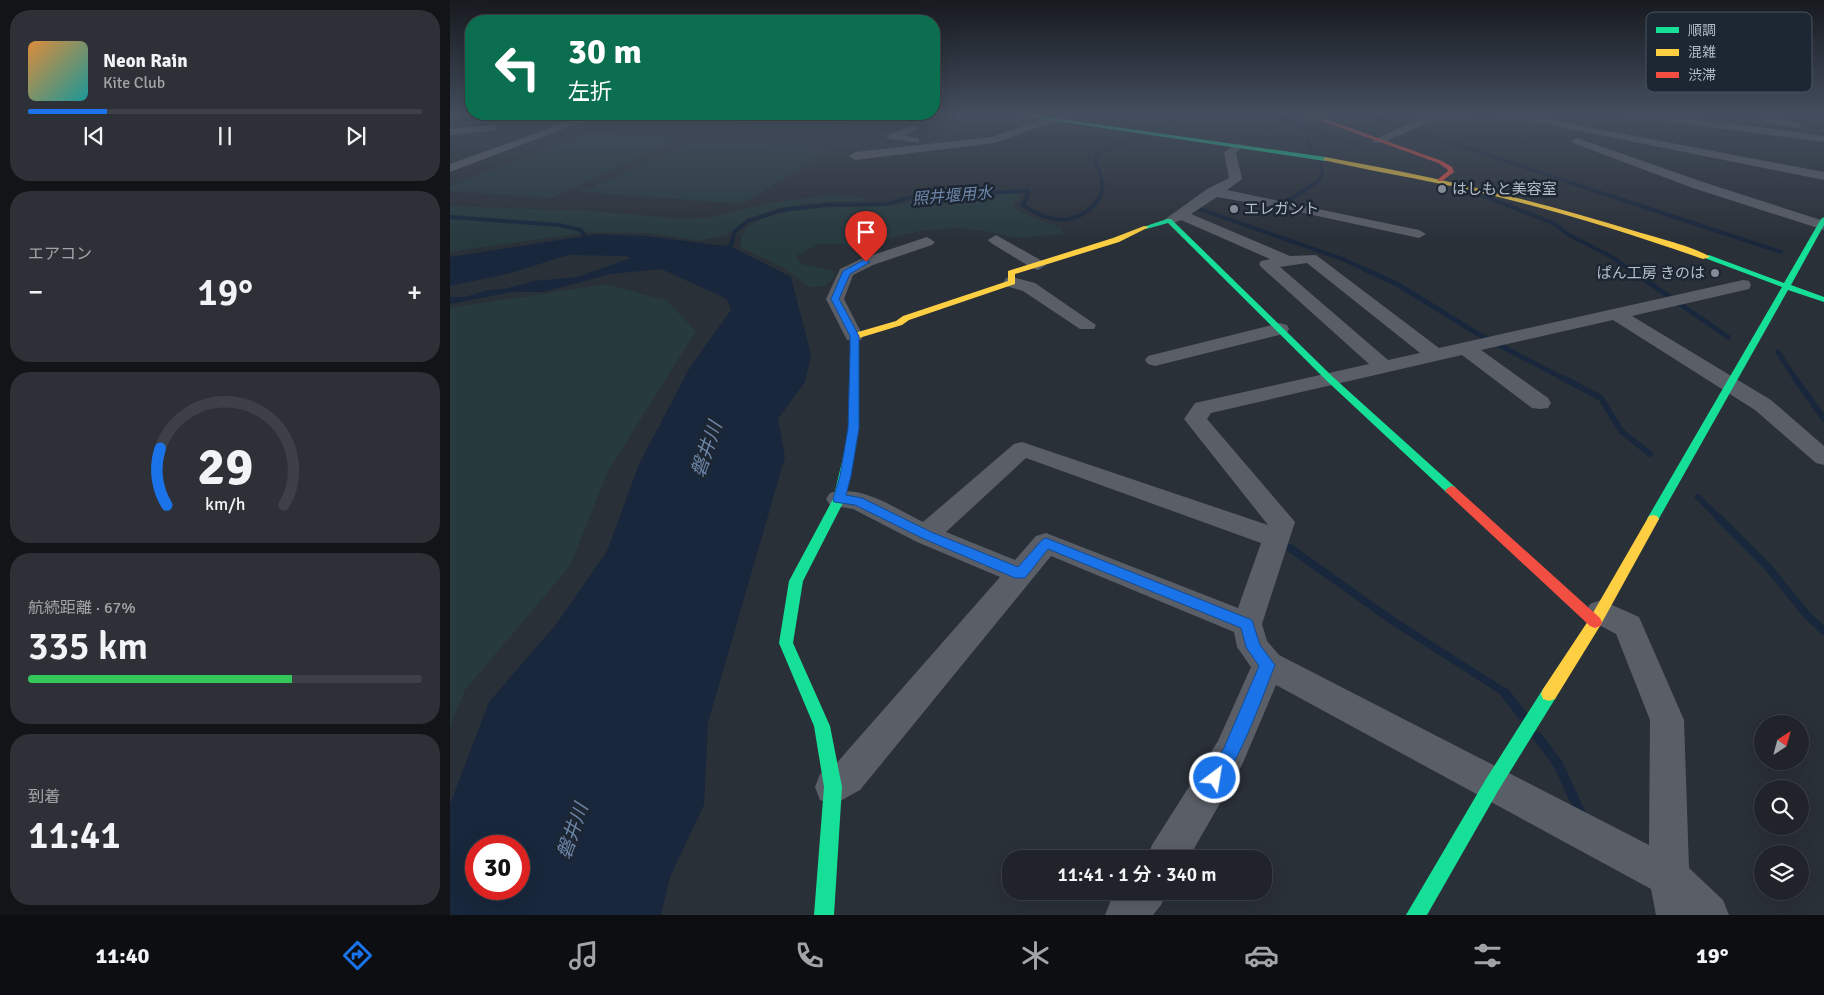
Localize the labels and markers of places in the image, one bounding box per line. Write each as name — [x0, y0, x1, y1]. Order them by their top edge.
place label: はしもと美容室 — [1452, 180, 1557, 198]
marker: はしもと美容室 — [1436, 183, 1448, 195]
place label: エレガント — [1244, 200, 1319, 218]
marker: エレガント — [1228, 203, 1240, 215]
pin — [845, 211, 887, 262]
place label: ぱん工房 きのは — [1597, 264, 1705, 282]
marker: ぱん工房 きのは — [1709, 267, 1721, 279]

